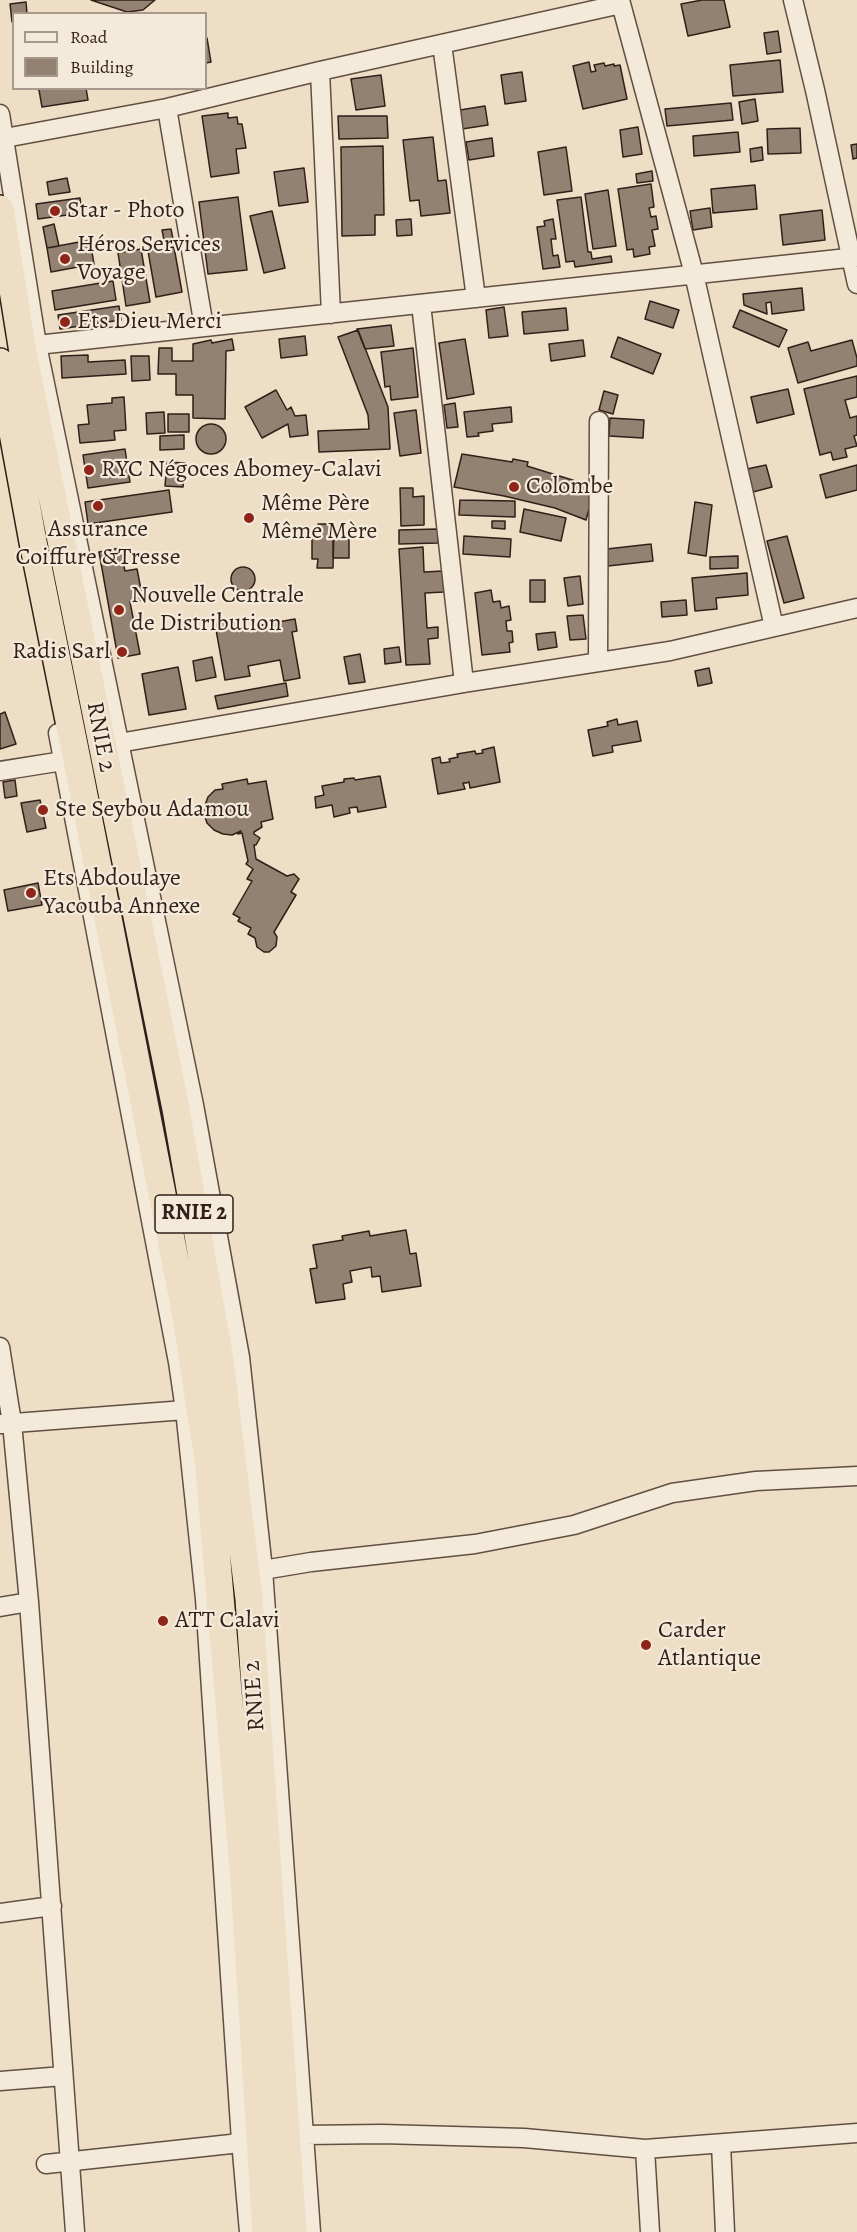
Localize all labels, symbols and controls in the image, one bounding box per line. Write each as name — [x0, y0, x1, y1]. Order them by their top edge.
legend — [12, 12, 207, 90]
text: Road — [70, 25, 107, 49]
text: Building — [70, 55, 134, 79]
place label: Star - Photo — [67, 197, 185, 225]
marker: Star - Photo — [48, 204, 62, 218]
place label: Héros Services Voyage — [77, 231, 221, 287]
marker: Héros Services Voyage — [58, 252, 72, 266]
place label: Ets Dieu Merci — [77, 308, 222, 336]
marker: Ets Dieu Merci — [58, 315, 72, 329]
place label: RYC Négoces Abomey-Calavi — [101, 456, 382, 484]
marker: RYC Négoces Abomey-Calavi — [82, 463, 96, 477]
place label: Colombe — [526, 473, 613, 501]
marker: Colombe — [507, 480, 521, 494]
place label: Même Père Même Mère — [261, 490, 377, 546]
marker: Assurance Coiffure &Tresse — [91, 499, 105, 513]
marker: Même Père Même Mère — [242, 511, 256, 525]
place label: Assurance Coiffure &Tresse — [16, 516, 180, 572]
place label: Nouvelle Centrale de Distribution — [131, 582, 304, 638]
marker: Nouvelle Centrale de Distribution — [112, 603, 126, 617]
place label: Radis Sarl — [12, 638, 110, 666]
marker: Radis Sarl — [115, 645, 129, 659]
street label: RNIE 2 — [79, 699, 121, 775]
place label: Ste Seybou Adamou — [55, 796, 249, 824]
marker: Ste Seybou Adamou — [36, 803, 50, 817]
place label: Ets Abdoulaye Yacouba Annexe — [43, 865, 200, 921]
marker: Ets Abdoulaye Yacouba Annexe — [24, 886, 38, 900]
road number: RNIE 2 — [155, 1195, 233, 1233]
place label: ATT Calavi — [175, 1607, 280, 1635]
marker: ATT Calavi — [156, 1614, 170, 1628]
place label: Carder Atlantique — [658, 1617, 761, 1673]
marker: Carder Atlantique — [639, 1638, 653, 1652]
street label: RNIE 2 — [238, 1660, 272, 1732]

